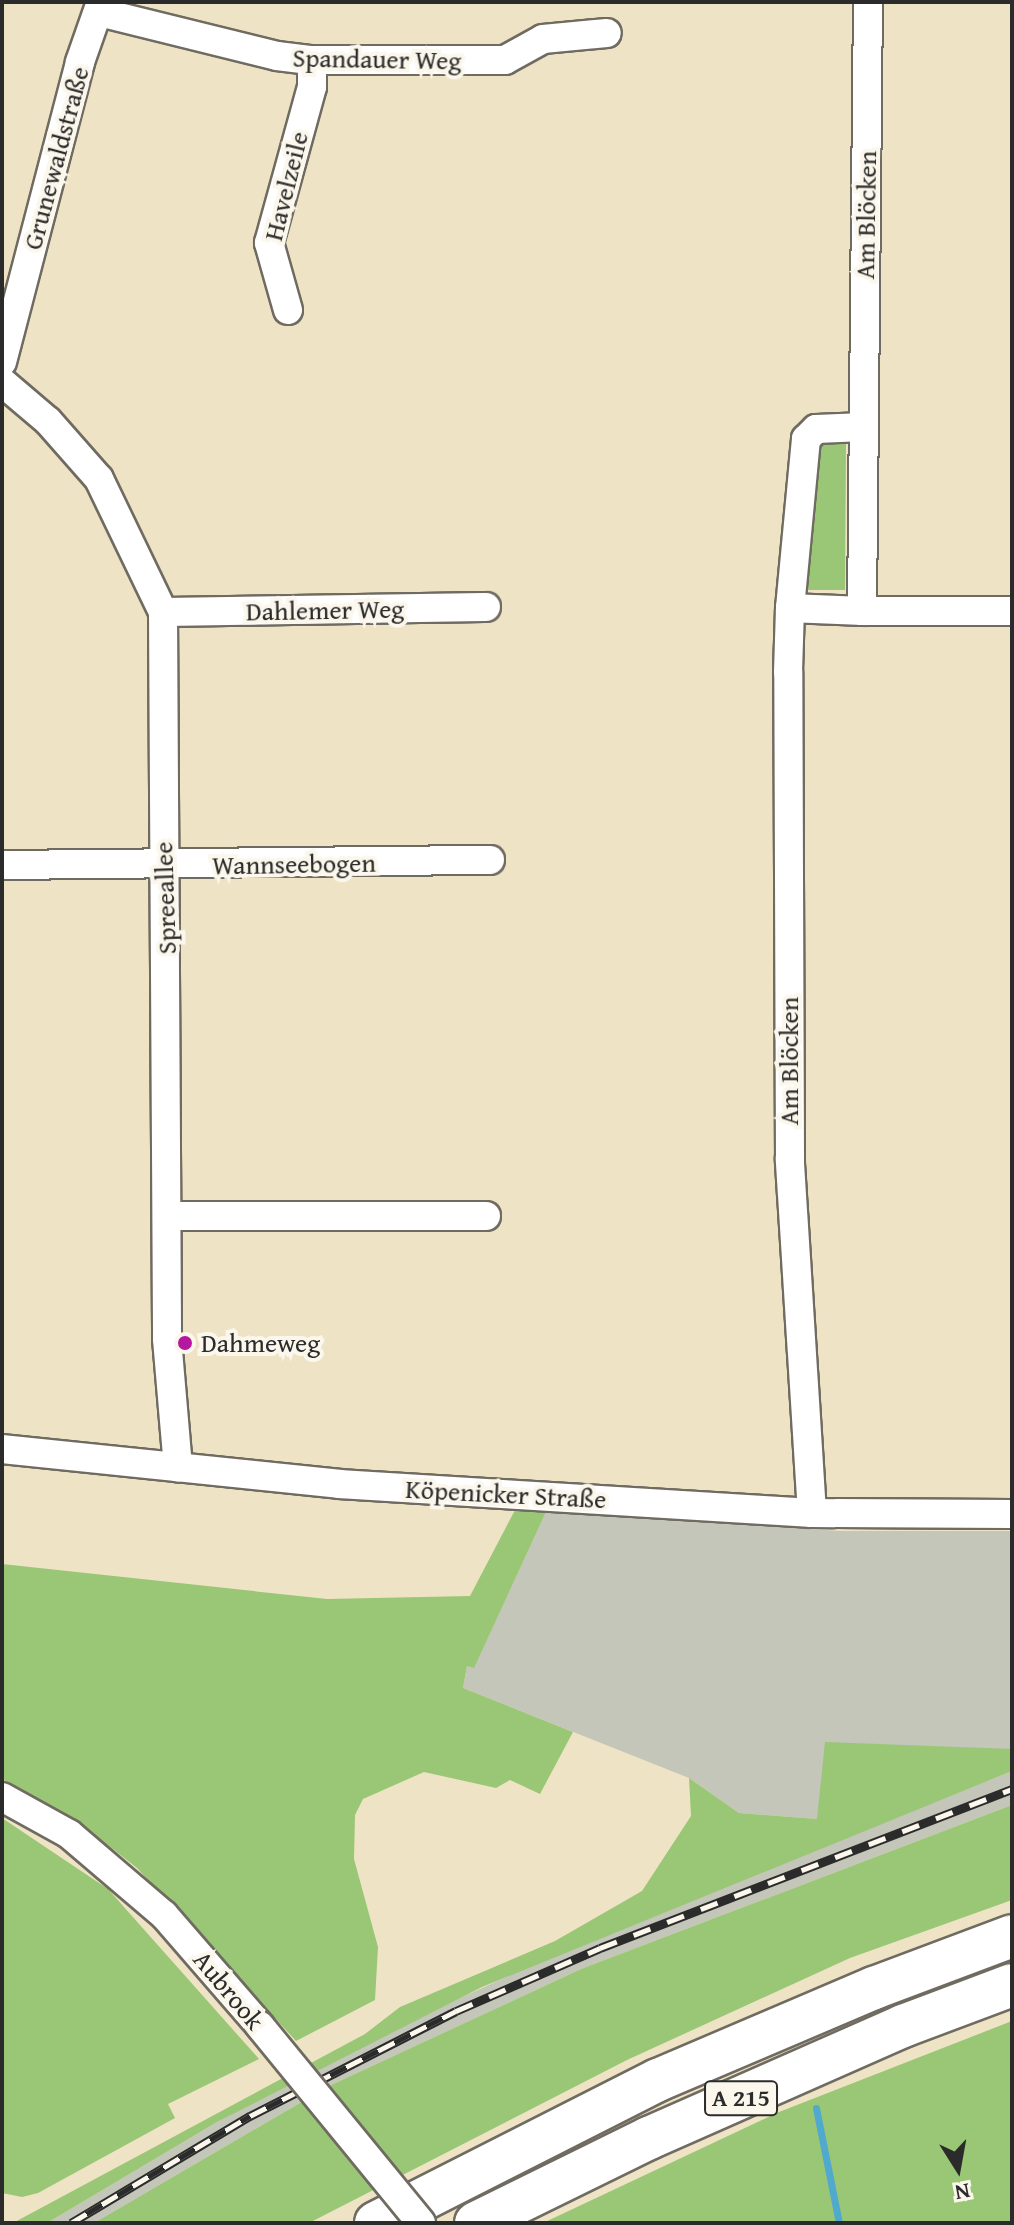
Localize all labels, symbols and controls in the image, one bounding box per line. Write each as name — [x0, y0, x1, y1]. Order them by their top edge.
street label: Spandauer Weg — [292, 42, 462, 76]
street label: Grunewaldstraße — [17, 63, 95, 253]
street label: Havelzeile — [257, 128, 315, 244]
street label: Am Blöcken — [849, 150, 883, 280]
street label: Dahlemer Weg — [246, 593, 404, 627]
street label: Spreeallee — [147, 841, 183, 955]
street label: Wannseebogen — [212, 847, 376, 881]
street label: Am Blöcken — [773, 997, 805, 1125]
place label: Dahmeweg — [201, 1327, 320, 1359]
marker: Dahmeweg — [176, 1334, 194, 1352]
street label: Köpenicker Straße — [405, 1473, 607, 1515]
street label: Aubrook — [187, 1944, 271, 2036]
road number: A 215 — [703, 2078, 779, 2118]
north arrow — [918, 2129, 998, 2209]
text: N — [952, 2175, 973, 2210]

